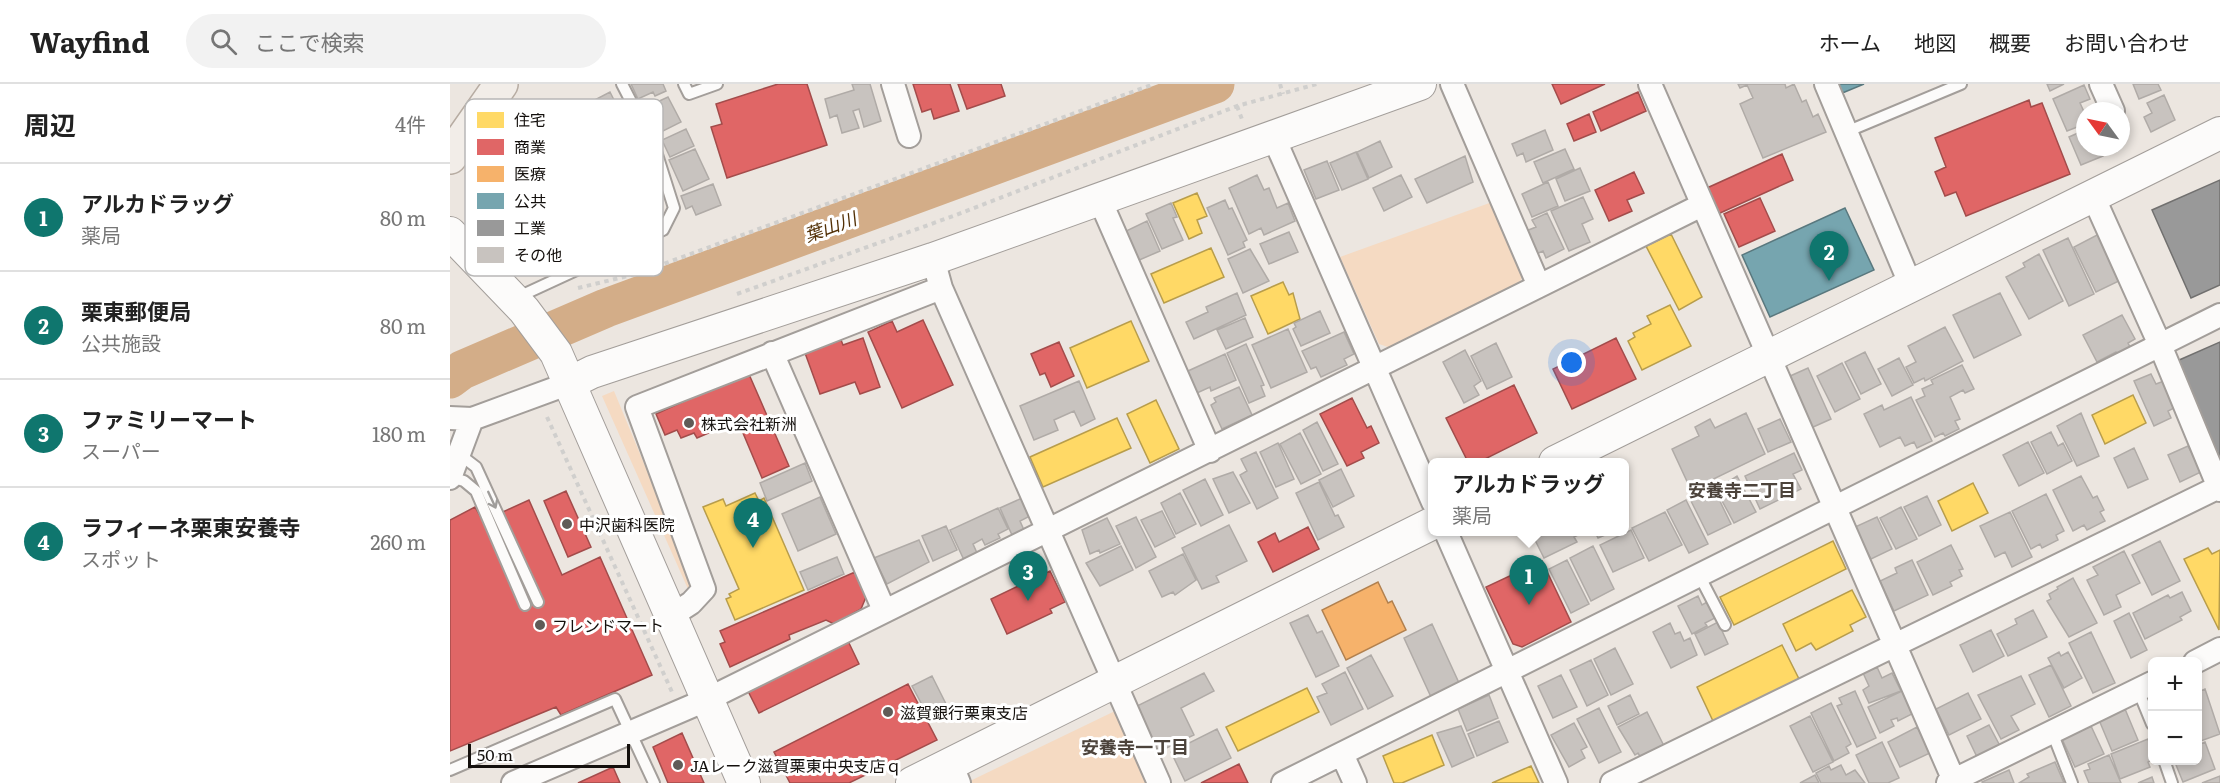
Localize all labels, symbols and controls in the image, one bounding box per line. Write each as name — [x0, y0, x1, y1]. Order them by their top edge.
search box — [186, 14, 606, 68]
text: Wayfind — [30, 20, 150, 62]
icon: search — [207, 25, 240, 58]
text: ここで検索 — [255, 25, 365, 58]
text: ホーム — [1819, 26, 1881, 57]
text: 地図 — [1914, 26, 1956, 57]
text: 概要 — [1989, 26, 2031, 57]
text: お問い合わせ — [2064, 26, 2190, 57]
legend — [465, 99, 663, 276]
north arrow — [2076, 102, 2130, 156]
text: 周辺 — [24, 104, 76, 143]
text: 住宅 — [514, 107, 546, 131]
text: 4件 — [395, 108, 426, 138]
text: 商業 — [514, 134, 546, 158]
text: 医療 — [514, 161, 546, 185]
text: アルカドラッグ — [81, 186, 234, 219]
text: 公共 — [514, 188, 546, 212]
text: 1 — [39, 202, 48, 232]
text: 80 m — [380, 202, 426, 232]
water label: 葉山川 — [800, 203, 862, 248]
text: 工業 — [514, 215, 546, 239]
text: 薬局 — [81, 219, 121, 249]
pin: 2 — [1810, 232, 1848, 281]
text: その他 — [514, 242, 562, 266]
text: 栗東郵便局 — [81, 294, 191, 327]
text: 2 — [38, 310, 49, 340]
text: 80 m — [380, 310, 426, 340]
text: 公共施設 — [81, 327, 161, 357]
your location — [1557, 348, 1586, 377]
text: ファミリーマート — [81, 402, 257, 435]
place label: 株式会社新洲 — [701, 411, 797, 435]
marker: 株式会社新洲 — [682, 416, 696, 430]
text: 3 — [38, 418, 49, 448]
text: 180 m — [372, 418, 426, 448]
text: スーパー — [81, 435, 161, 465]
popup — [1428, 458, 1629, 536]
text: アルカドラッグ — [1452, 466, 1605, 499]
district label: 安養寺二丁目 — [1688, 476, 1796, 503]
one-way arrow — [486, 491, 498, 509]
pin: 4 — [734, 498, 772, 548]
text: 薬局 — [1452, 499, 1492, 529]
text: ラフィーネ栗東安養寺 — [81, 510, 301, 543]
place label: 中沢歯科医院 — [579, 512, 675, 536]
marker: 中沢歯科医院 — [560, 517, 574, 531]
text: 4 — [37, 526, 50, 556]
text: 260 m — [370, 526, 426, 556]
text: スポット — [81, 543, 161, 573]
pin: 3 — [1008, 552, 1048, 601]
pin: 1 — [1510, 556, 1548, 605]
place label: フレンドマート — [552, 613, 664, 637]
marker: フレンドマート — [533, 618, 547, 632]
map controls — [2148, 657, 2202, 765]
button: + — [2148, 657, 2202, 711]
place label: 滋賀銀行栗東支店 — [900, 700, 1028, 724]
marker: 滋賀銀行栗東支店 — [881, 705, 895, 719]
button: − — [2148, 711, 2202, 765]
district label: 安養寺一丁目 — [1081, 733, 1189, 760]
scale bar — [468, 741, 630, 768]
text: 50 m — [477, 742, 513, 766]
place label: JAレーク滋賀栗東中央支店ｑ — [690, 753, 902, 777]
marker: JAレーク滋賀栗東中央支店ｑ — [671, 758, 685, 772]

